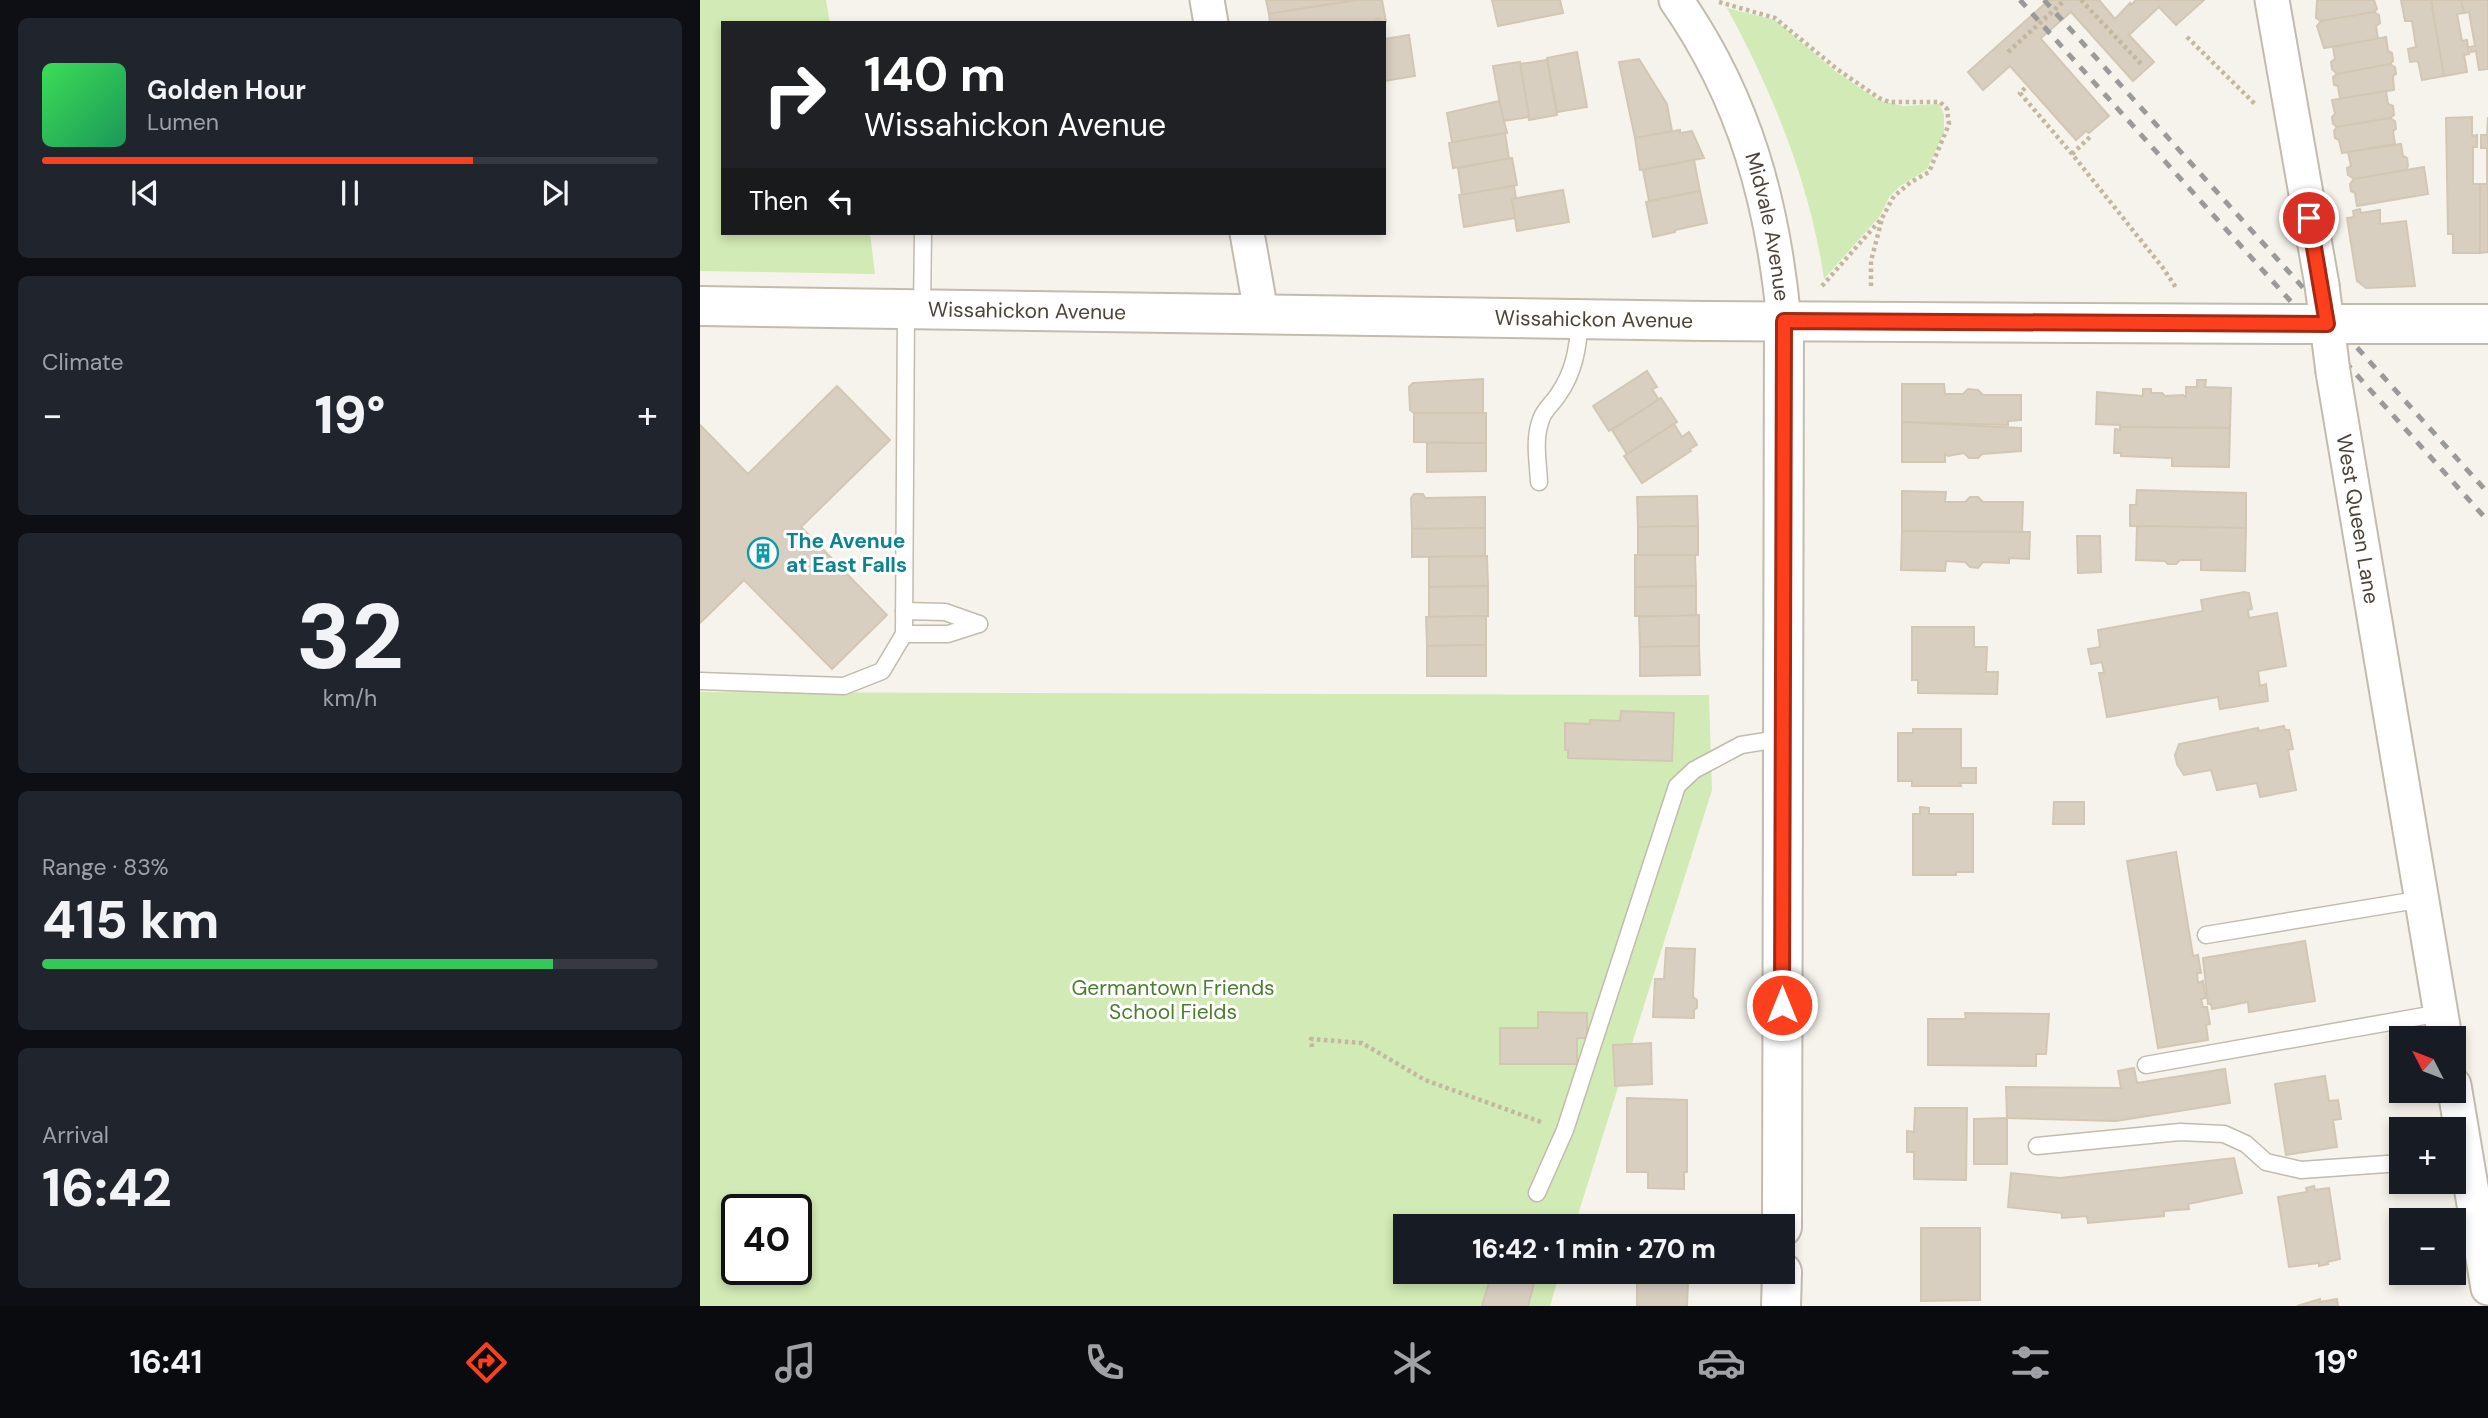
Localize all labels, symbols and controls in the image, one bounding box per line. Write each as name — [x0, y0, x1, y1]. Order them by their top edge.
text: 140 m — [864, 42, 1006, 106]
icon: right — [749, 49, 840, 140]
text: Golden Hour — [147, 73, 306, 107]
text: Wissahickon Avenue — [864, 104, 1166, 146]
text: Lumen — [147, 107, 219, 137]
street label: Midvale Avenue — [1738, 149, 1796, 303]
icon: previous — [126, 174, 164, 212]
icon: pause — [331, 174, 369, 212]
icon: next — [536, 174, 574, 212]
icon: left — [822, 182, 860, 220]
text: Then — [749, 184, 808, 218]
pin — [2279, 188, 2339, 248]
icon: arrive — [2290, 199, 2328, 237]
street label: Wissahickon Avenue — [928, 295, 1126, 326]
street label: Wissahickon Avenue — [1495, 304, 1693, 335]
text: Climate — [42, 347, 124, 377]
text: 19° — [314, 381, 386, 449]
text: − — [42, 390, 63, 440]
text: + — [637, 390, 658, 440]
street label: West Queen Lane — [2330, 432, 2386, 606]
place label: The Avenue at East Falls — [786, 527, 907, 579]
building icon: The Avenue at East Falls — [746, 536, 780, 570]
text: 32 — [296, 578, 404, 696]
text: km/h — [323, 683, 377, 713]
text: Range · 83% — [42, 852, 169, 882]
text: 415 km — [42, 886, 219, 954]
position arrow — [1745, 968, 1819, 1042]
park label: Germantown Friends School Fields — [1071, 974, 1275, 1026]
north arrow — [2389, 1026, 2466, 1102]
map controls — [2389, 1026, 2466, 1285]
button: + — [2389, 1117, 2466, 1194]
text: Arrival — [42, 1120, 109, 1150]
text: 16:42 — [42, 1154, 172, 1222]
speed limit sign: 40 — [721, 1194, 812, 1285]
button: − — [2389, 1208, 2466, 1285]
text: 16:42 · 1 min · 270 m — [1472, 1232, 1716, 1266]
icon: directions — [462, 1338, 511, 1387]
icon: music — [771, 1338, 820, 1387]
icon: phone — [1080, 1338, 1129, 1387]
icon: climate — [1388, 1338, 1437, 1387]
icon: car — [1697, 1338, 1746, 1387]
icon: filters — [2006, 1338, 2055, 1387]
text: 16:41 — [130, 1341, 202, 1383]
text: 19° — [2315, 1341, 2358, 1383]

